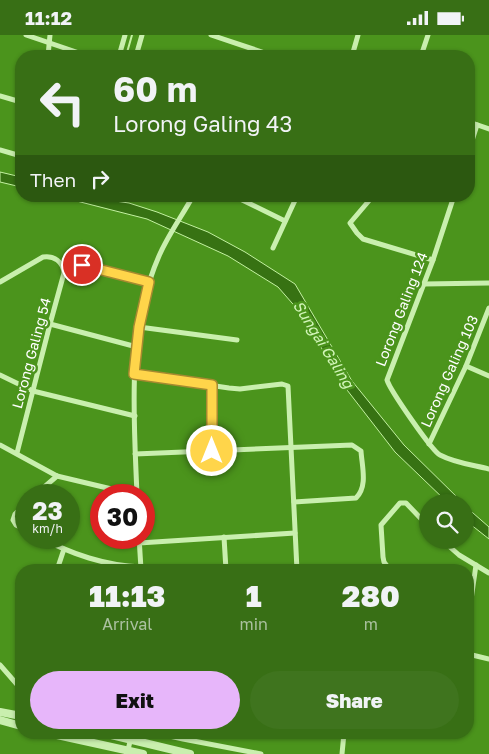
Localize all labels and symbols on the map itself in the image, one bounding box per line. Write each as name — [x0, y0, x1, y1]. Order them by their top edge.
pin — [61, 244, 103, 286]
street label: Lorong Galing 124 — [371, 250, 431, 368]
street label: Lorong Galing 54 — [8, 296, 54, 410]
water label: Sungai Galing — [289, 297, 359, 393]
street label: Lorong Galing 103 — [417, 312, 481, 430]
position arrow — [185, 424, 237, 476]
speed limit sign: 30 — [90, 484, 155, 549]

